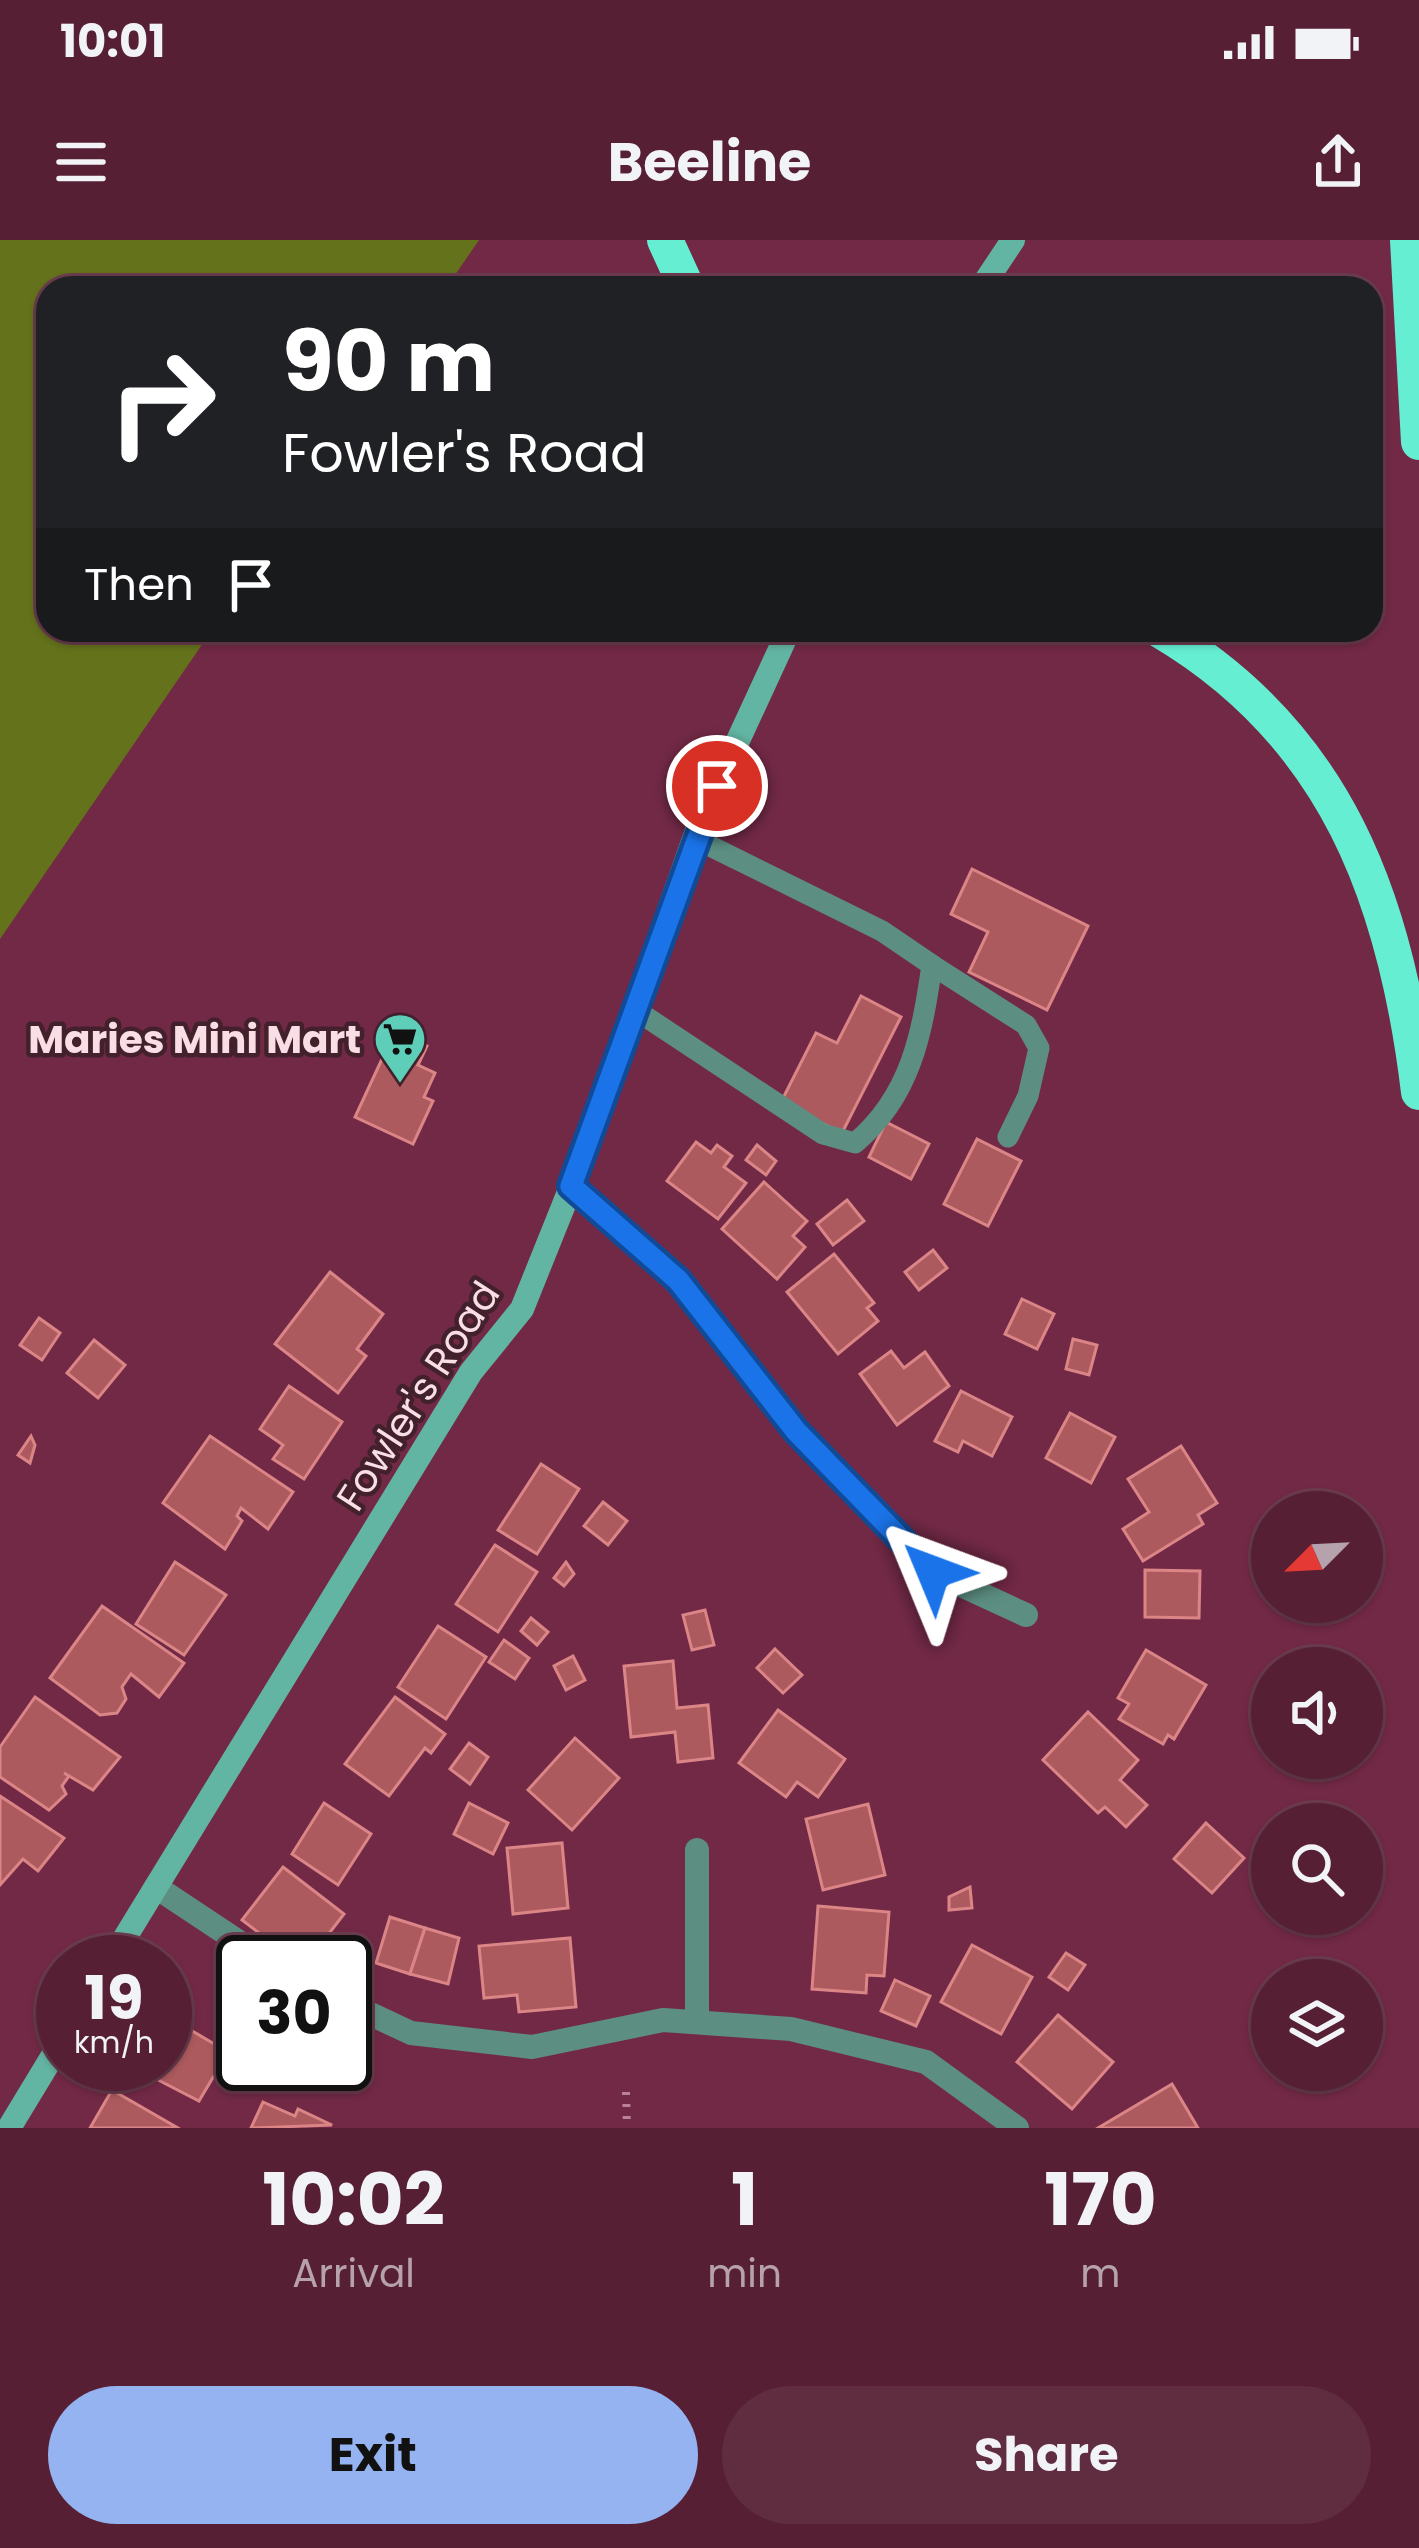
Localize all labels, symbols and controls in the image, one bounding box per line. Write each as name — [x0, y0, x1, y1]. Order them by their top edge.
text: 10:01 — [60, 10, 165, 73]
text: Beeline — [608, 124, 811, 200]
icon: menu — [48, 129, 114, 195]
icon: share — [1305, 129, 1371, 195]
text: 90 m — [282, 303, 495, 420]
icon: right — [84, 324, 240, 480]
text: Fowler's Road — [282, 415, 647, 491]
icon: arrive — [218, 552, 284, 618]
text: Then — [84, 553, 194, 616]
pin — [666, 735, 768, 837]
icon: arrive — [684, 753, 750, 819]
supermarket icon: Maries Mini Mart — [372, 1011, 428, 1085]
place label: Maries Mini Mart — [28, 1012, 361, 1067]
street label: Fowler's Road — [323, 1271, 513, 1521]
north arrow — [1251, 1491, 1383, 1623]
map controls — [1251, 1491, 1383, 2091]
position arrow — [870, 1509, 996, 1635]
button: sound — [1251, 1647, 1383, 1779]
button: search — [1251, 1803, 1383, 1935]
speed limit sign: 30 — [216, 1935, 372, 2091]
text: 19 — [84, 1956, 144, 2040]
button: layers — [1251, 1959, 1383, 2091]
text: km/h — [74, 2021, 154, 2064]
text: 10:02 — [262, 2149, 445, 2250]
text: 1 — [731, 2149, 758, 2250]
text: 170 — [1044, 2149, 1157, 2250]
text: Arrival — [292, 2246, 415, 2301]
text: min — [707, 2246, 782, 2301]
text: m — [1080, 2246, 1121, 2301]
button: Exit — [48, 2386, 698, 2524]
button: Share — [722, 2386, 1371, 2524]

